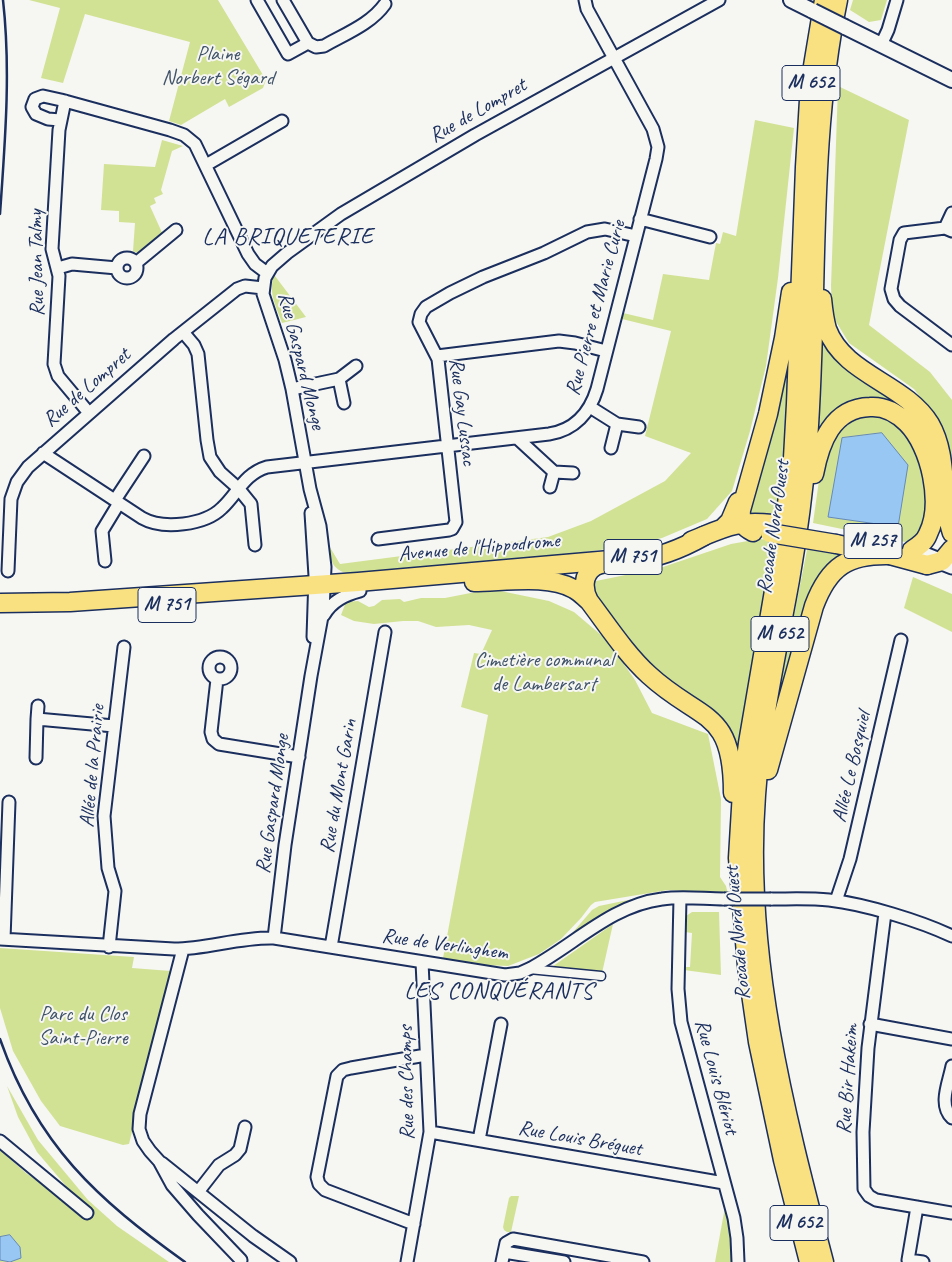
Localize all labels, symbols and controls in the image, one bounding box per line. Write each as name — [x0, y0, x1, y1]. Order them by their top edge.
park label: Plaine Norbert Ségard — [162, 41, 274, 91]
road number: M 652 — [782, 66, 840, 100]
street label: Rue de Lompret — [425, 73, 531, 149]
street label: Rue Jean Talmy — [23, 209, 51, 317]
street label: Rue Pierre et Marie Curie — [560, 218, 632, 398]
district label: LA BRIQUETERIE — [201, 224, 375, 252]
street label: Rue Gaspard Monge — [272, 290, 330, 432]
street label: Rue de Lompret — [38, 343, 136, 433]
street label: Rue Gay Lussac — [443, 357, 481, 467]
street label: Rocade Nord Ouest — [752, 459, 796, 595]
road number: M 257 — [844, 524, 902, 558]
street label: Avenue de l'Hippodrome — [397, 528, 561, 568]
road number: M 751 — [604, 540, 662, 574]
road number: M 751 — [138, 588, 196, 622]
road number: M 652 — [751, 616, 809, 652]
park label: Cimetière communal de Lambersart — [475, 647, 613, 697]
street label: Allée de la Prairie — [75, 704, 111, 828]
street label: Allée Le Bosquiel — [827, 709, 877, 825]
street label: Rue du Mont Garin — [315, 717, 363, 855]
street label: Rue Gaspard Monge — [251, 733, 295, 875]
street label: Rocade Nord Ouest — [720, 865, 756, 1001]
street label: Rue de Verlinghem — [380, 924, 510, 966]
district label: LES CONQUÉRANTS — [403, 978, 595, 1006]
park label: Parc du Clos Saint-Pierre — [39, 1001, 127, 1051]
street label: Rue Louis Blériot — [689, 1017, 743, 1137]
street label: Rue Bir Hakeim — [832, 1023, 864, 1135]
street label: Rue des Champs — [393, 1026, 421, 1140]
street label: Rue Louis Bréguet — [516, 1116, 644, 1162]
road number: M 652 — [770, 1206, 828, 1240]

